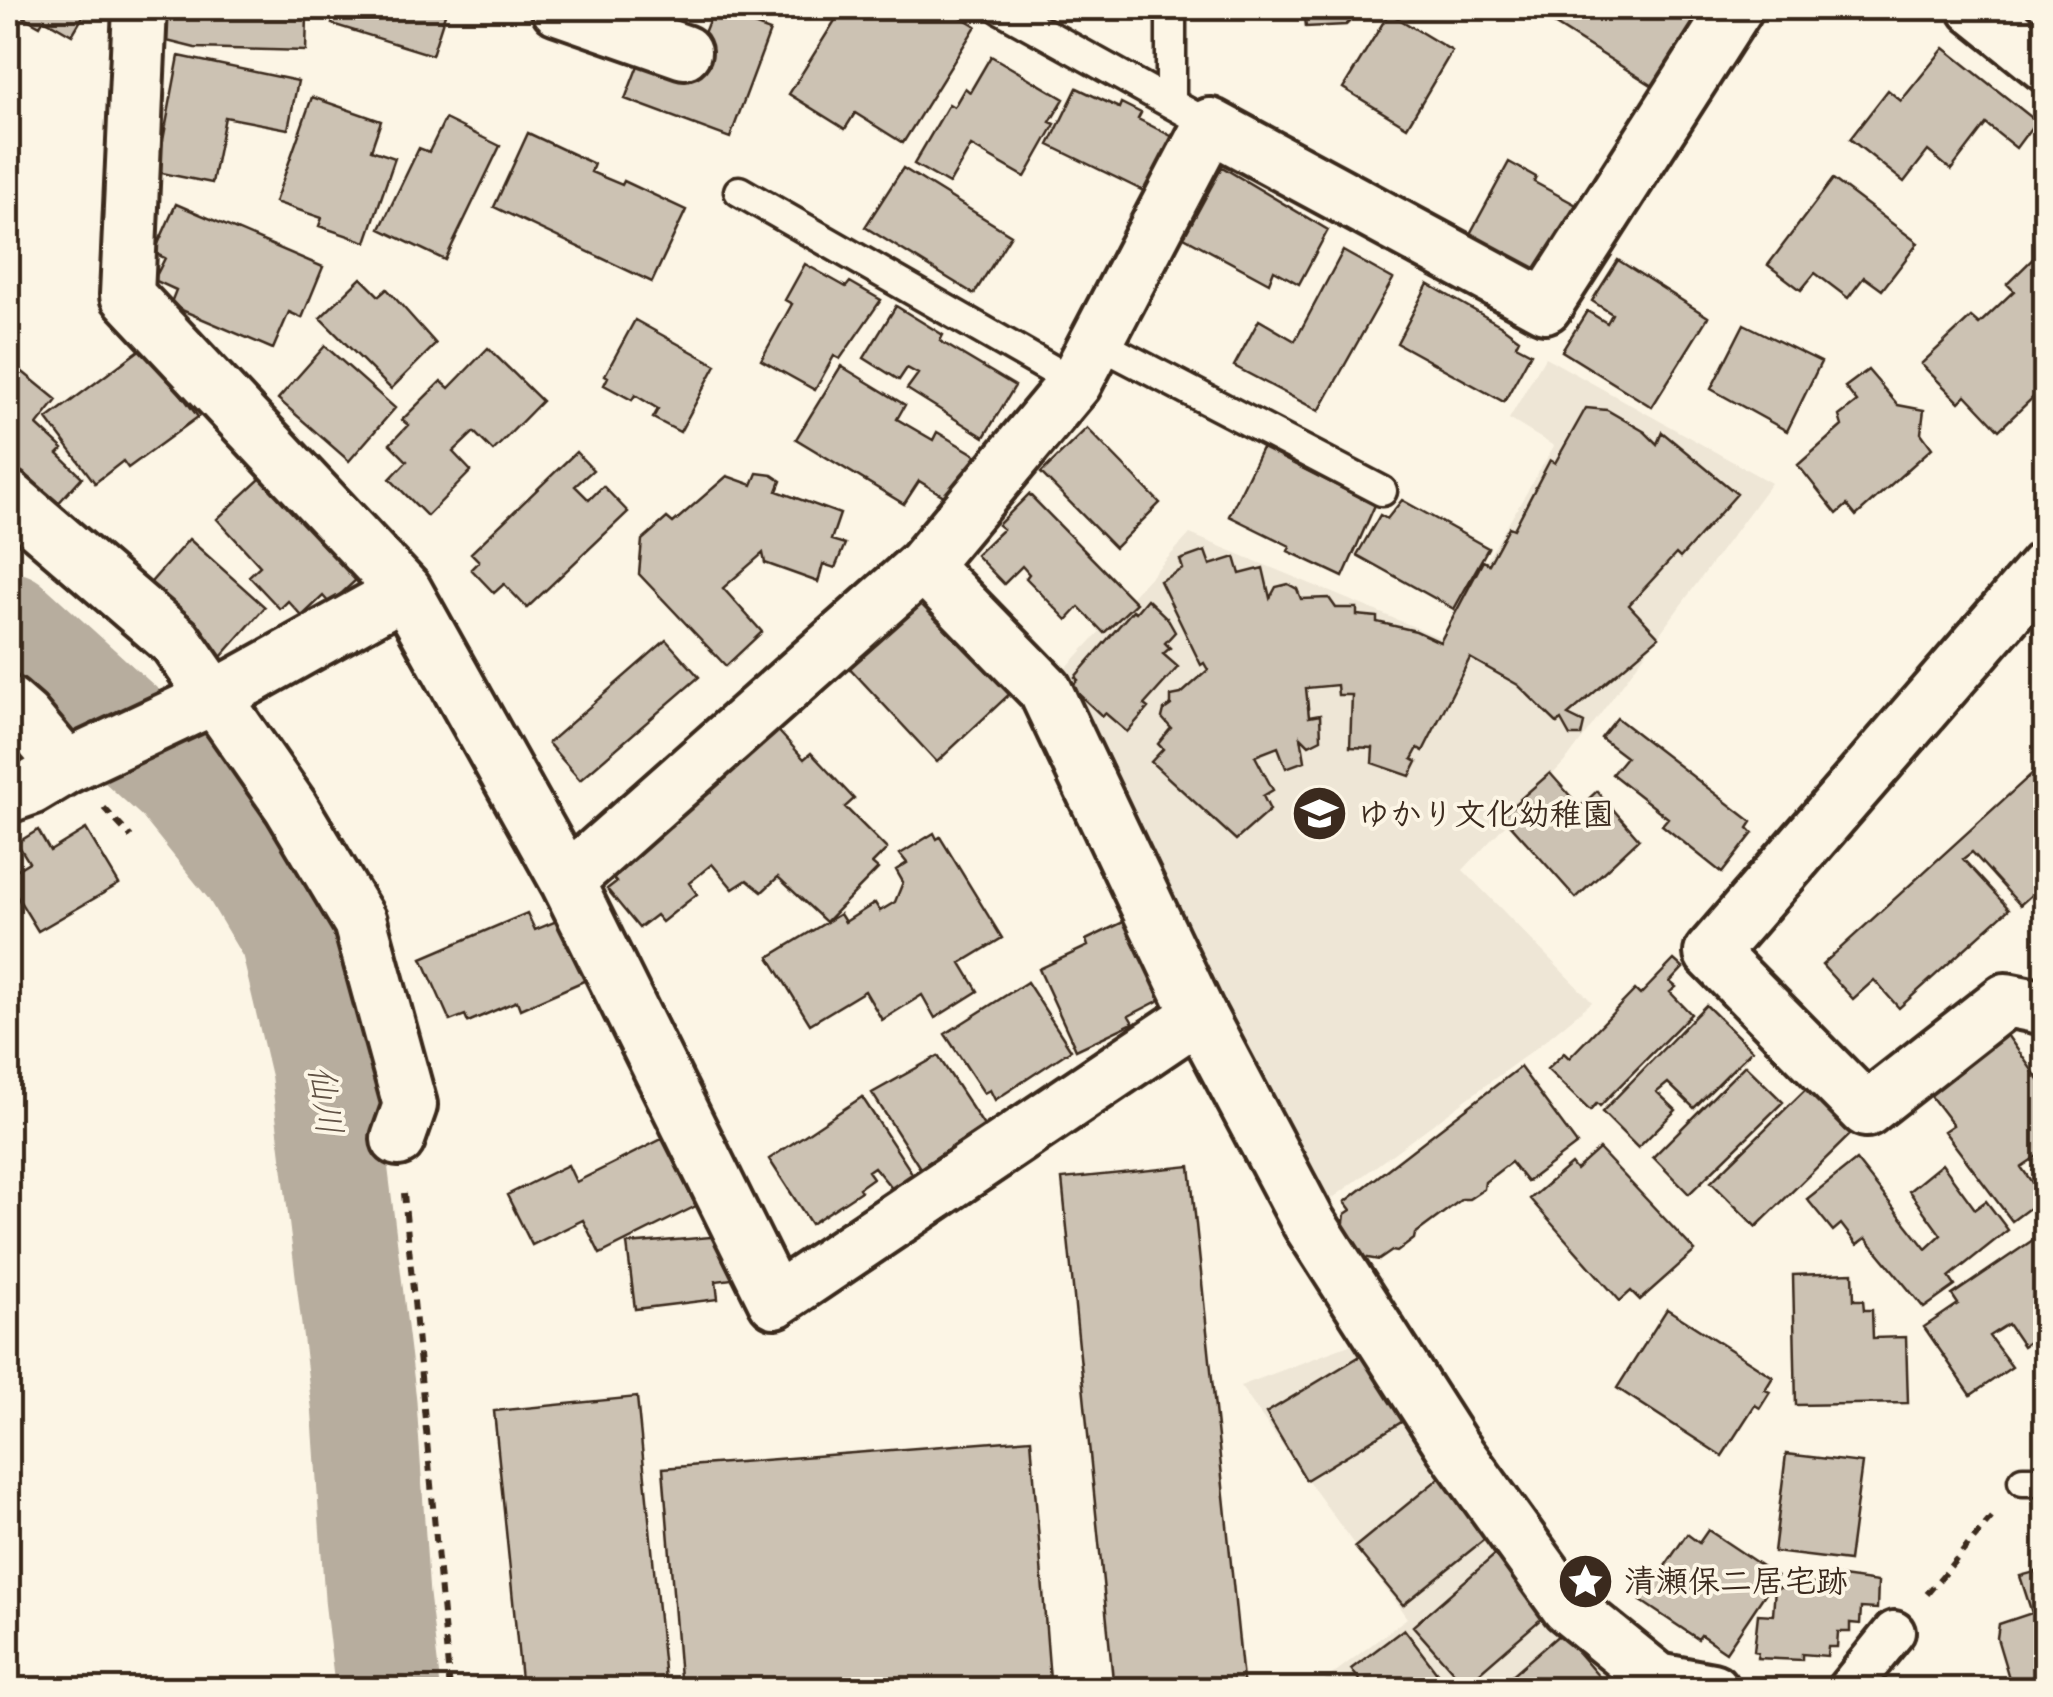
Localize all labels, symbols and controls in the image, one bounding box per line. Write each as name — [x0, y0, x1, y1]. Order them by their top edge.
school or university icon: ゆかり文化幼稚園 — [1289, 784, 1349, 844]
place label: ゆかり文化幼稚園 — [1358, 793, 1614, 838]
water label: 仙川 — [295, 1062, 354, 1138]
place icon: 清瀬保二居宅跡 — [1555, 1551, 1615, 1611]
place label: 清瀬保二居宅跡 — [1624, 1560, 1848, 1605]

